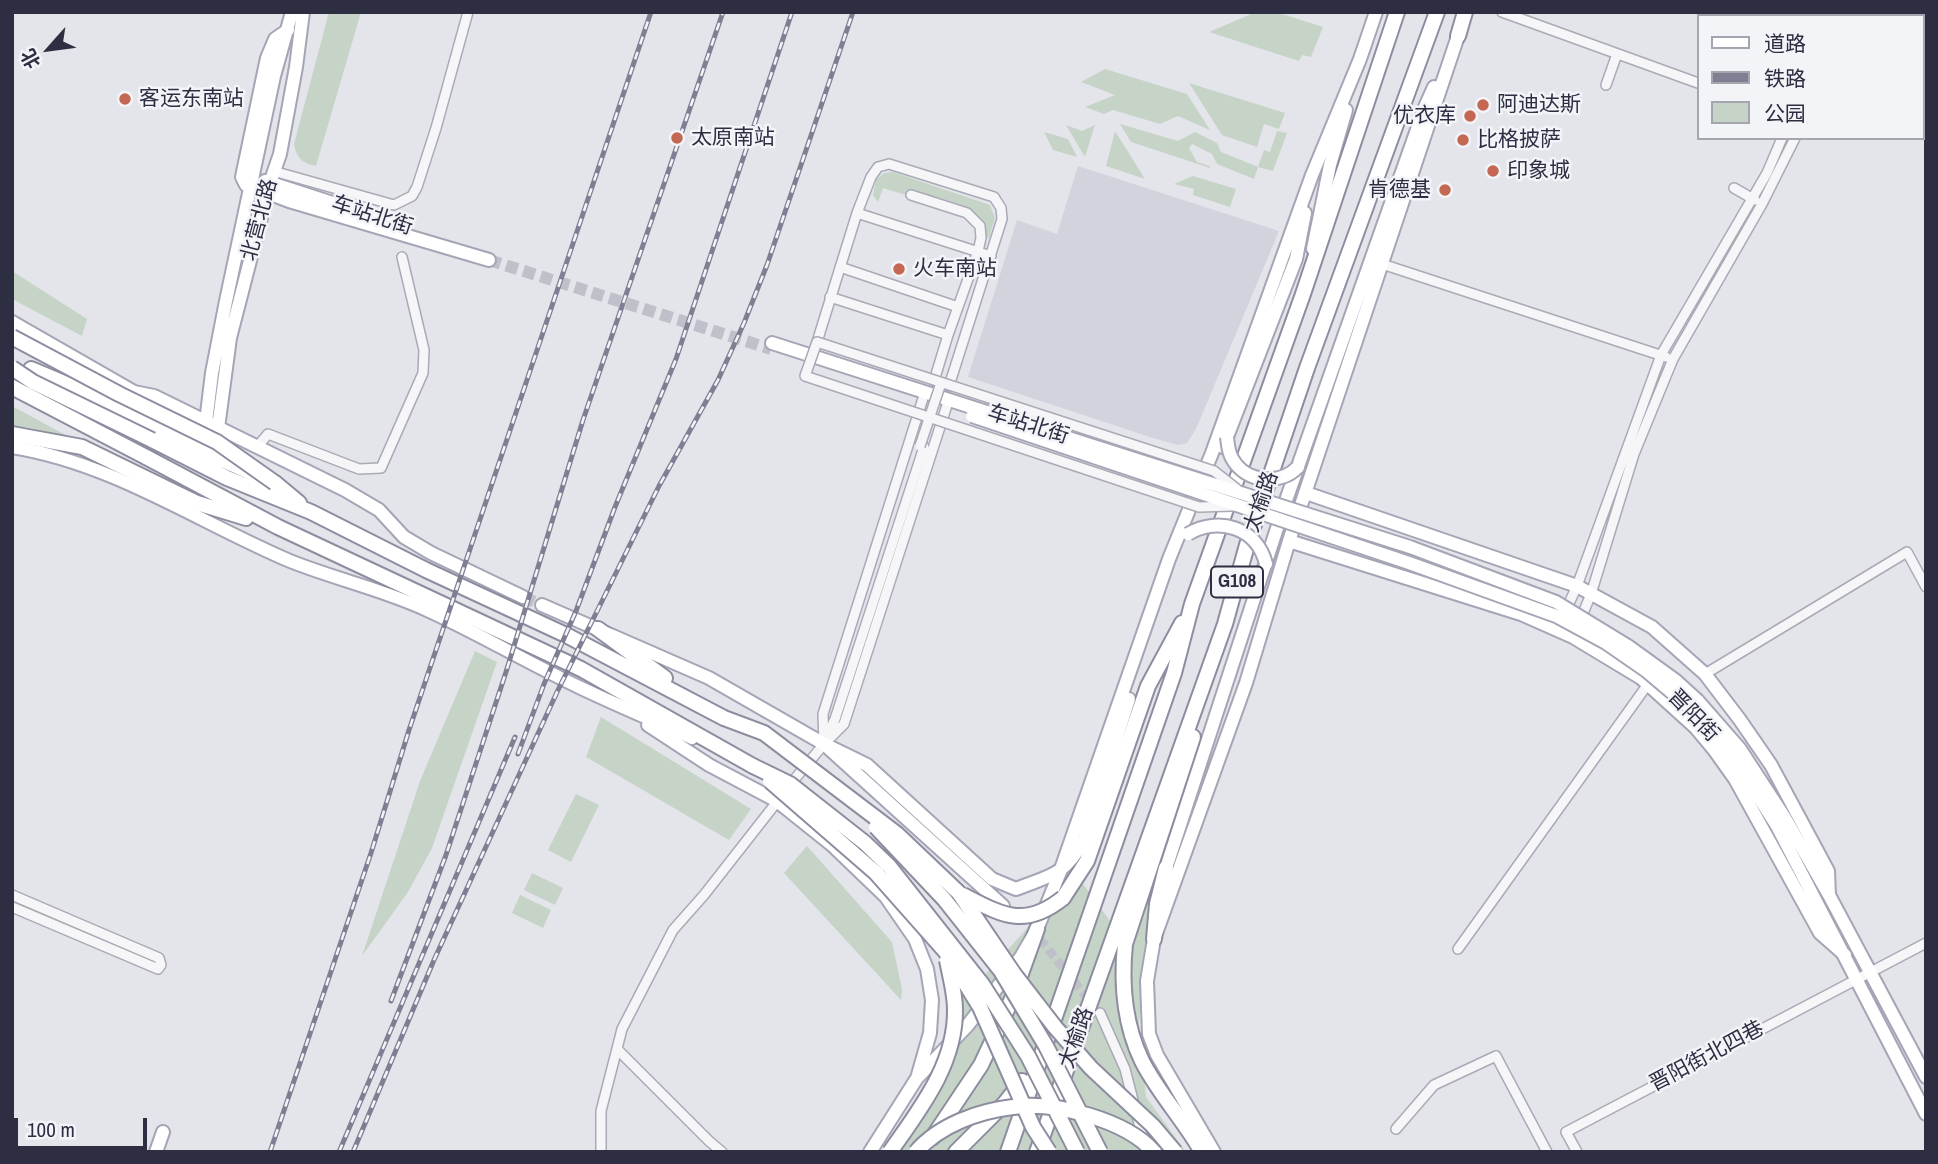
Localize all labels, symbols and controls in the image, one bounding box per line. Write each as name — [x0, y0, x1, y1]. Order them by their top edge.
north arrow — [14, 14, 84, 84]
legend — [1696, 14, 1924, 140]
text: 道路 — [1764, 29, 1806, 58]
text: 北 — [15, 44, 46, 73]
text: 铁路 — [1764, 64, 1806, 93]
place label: 客运东南站 — [139, 86, 244, 112]
marker: 客运东南站 — [117, 91, 133, 107]
place label: 阿迪达斯 — [1497, 92, 1581, 118]
marker: 阿迪达斯 — [1475, 97, 1491, 113]
text: 公园 — [1764, 99, 1806, 128]
place label: 优衣库 — [1393, 103, 1456, 129]
marker: 优衣库 — [1462, 108, 1478, 124]
place label: 太原南站 — [691, 125, 775, 151]
place label: 比格披萨 — [1477, 127, 1561, 153]
marker: 太原南站 — [669, 130, 685, 146]
marker: 比格披萨 — [1455, 132, 1471, 148]
place label: 印象城 — [1507, 158, 1570, 184]
marker: 印象城 — [1485, 163, 1501, 179]
street label: 北营北路 — [237, 176, 283, 264]
place label: 肯德基 — [1368, 177, 1431, 203]
marker: 肯德基 — [1437, 182, 1453, 198]
street label: 车站北街 — [328, 191, 416, 241]
place label: 火车南站 — [913, 256, 997, 282]
marker: 火车南站 — [891, 261, 907, 277]
street label: 车站北街 — [984, 400, 1072, 450]
street label: 太榆路 — [1240, 468, 1284, 536]
road number: G108 — [1211, 566, 1263, 597]
street label: 晋阳街 — [1662, 685, 1724, 747]
street label: 太榆路 — [1055, 1004, 1099, 1072]
street label: 晋阳街北四巷 — [1645, 1016, 1769, 1098]
scale bar — [18, 1104, 150, 1148]
text: 100 m — [27, 1115, 75, 1144]

